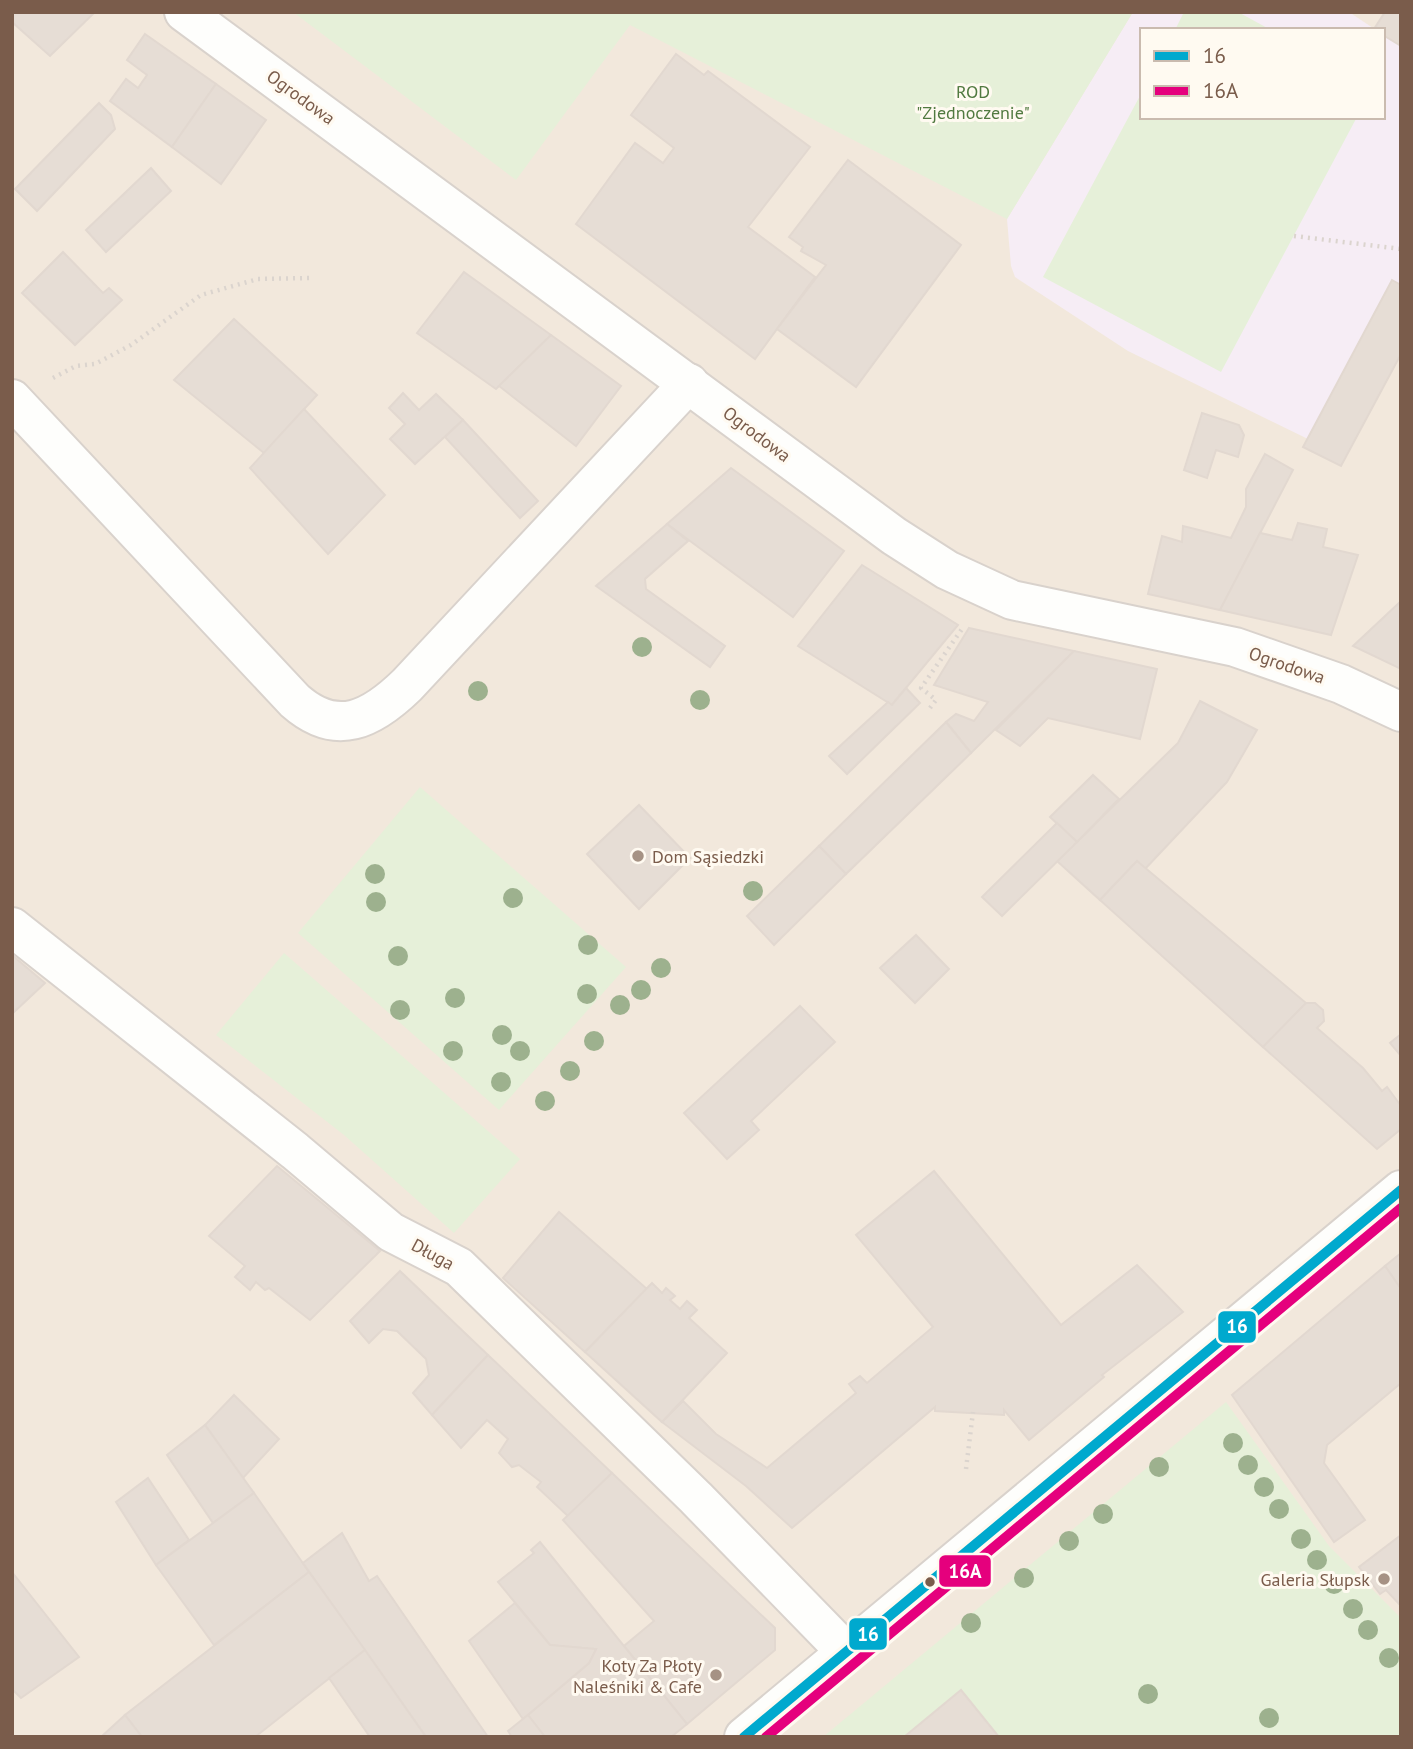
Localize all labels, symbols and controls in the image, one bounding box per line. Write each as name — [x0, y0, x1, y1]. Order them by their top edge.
legend — [1140, 28, 1385, 119]
text: 16 — [1203, 42, 1226, 69]
street label: Ogrodowa — [262, 64, 340, 130]
text: 16A — [1203, 77, 1239, 104]
park label: ROD "Zjednoczenie" — [916, 80, 1030, 124]
street label: Ogrodowa — [719, 401, 795, 467]
street label: Ogrodowa — [1246, 641, 1328, 689]
place label: Dom Sąsiedzki — [652, 845, 764, 868]
marker: Dom Sąsiedzki — [630, 848, 646, 864]
street label: Długa — [408, 1233, 458, 1275]
line badge: 16 — [1217, 1310, 1257, 1344]
text: 16 — [1226, 1314, 1248, 1338]
line badge: 16A — [938, 1554, 992, 1588]
text: 16A — [948, 1559, 982, 1583]
place label: Galeria Słupsk — [1261, 1568, 1370, 1591]
marker: Galeria Słupsk — [1376, 1571, 1392, 1587]
unlabelled marker — [923, 1575, 937, 1589]
line badge: 16 — [848, 1617, 888, 1651]
text: 16 — [857, 1622, 879, 1646]
place label: Koty Za Płoty Naleśniki & Cafe — [573, 1654, 703, 1698]
marker: Koty Za Płoty Naleśniki & Cafe — [708, 1667, 724, 1683]

